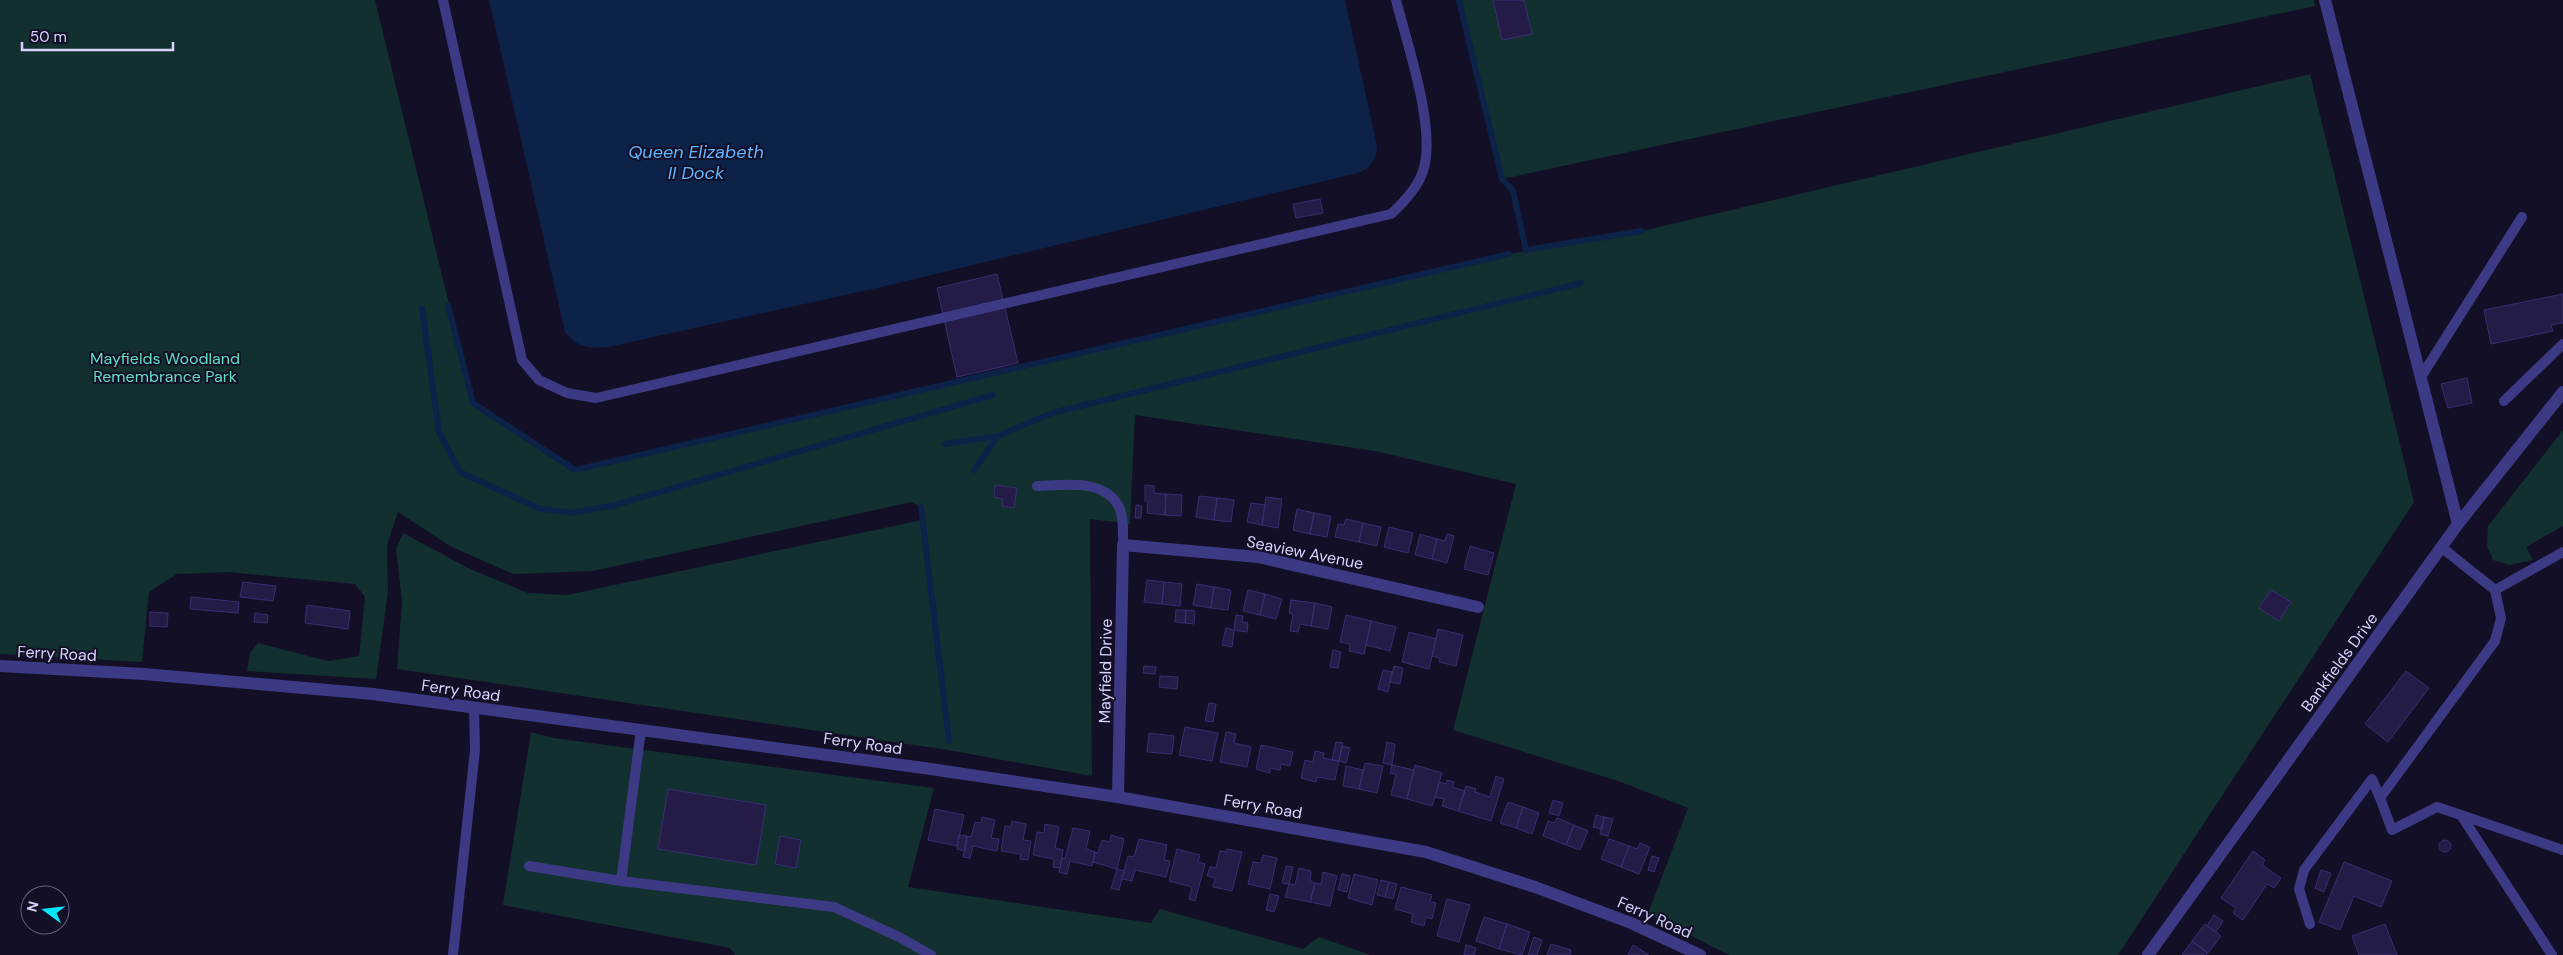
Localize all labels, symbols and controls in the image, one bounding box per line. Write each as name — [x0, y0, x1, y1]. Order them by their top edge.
scale bar — [22, 20, 174, 52]
text: 50 m — [30, 27, 67, 47]
water label: Queen Elizabeth II Dock — [628, 140, 764, 185]
park label: Mayfields Woodland Remembrance Park — [90, 348, 240, 387]
street label: Seaview Avenue — [1245, 531, 1365, 574]
street label: Bankfields Drive — [2296, 609, 2382, 716]
street label: Mayfield Drive — [1094, 619, 1117, 724]
street label: Ferry Road — [17, 641, 97, 666]
street label: Ferry Road — [420, 675, 502, 706]
street label: Ferry Road — [822, 728, 904, 759]
street label: Ferry Road — [1222, 789, 1304, 824]
north arrow — [20, 885, 70, 935]
street label: Ferry Road — [1614, 892, 1695, 943]
text: N — [22, 899, 42, 914]

